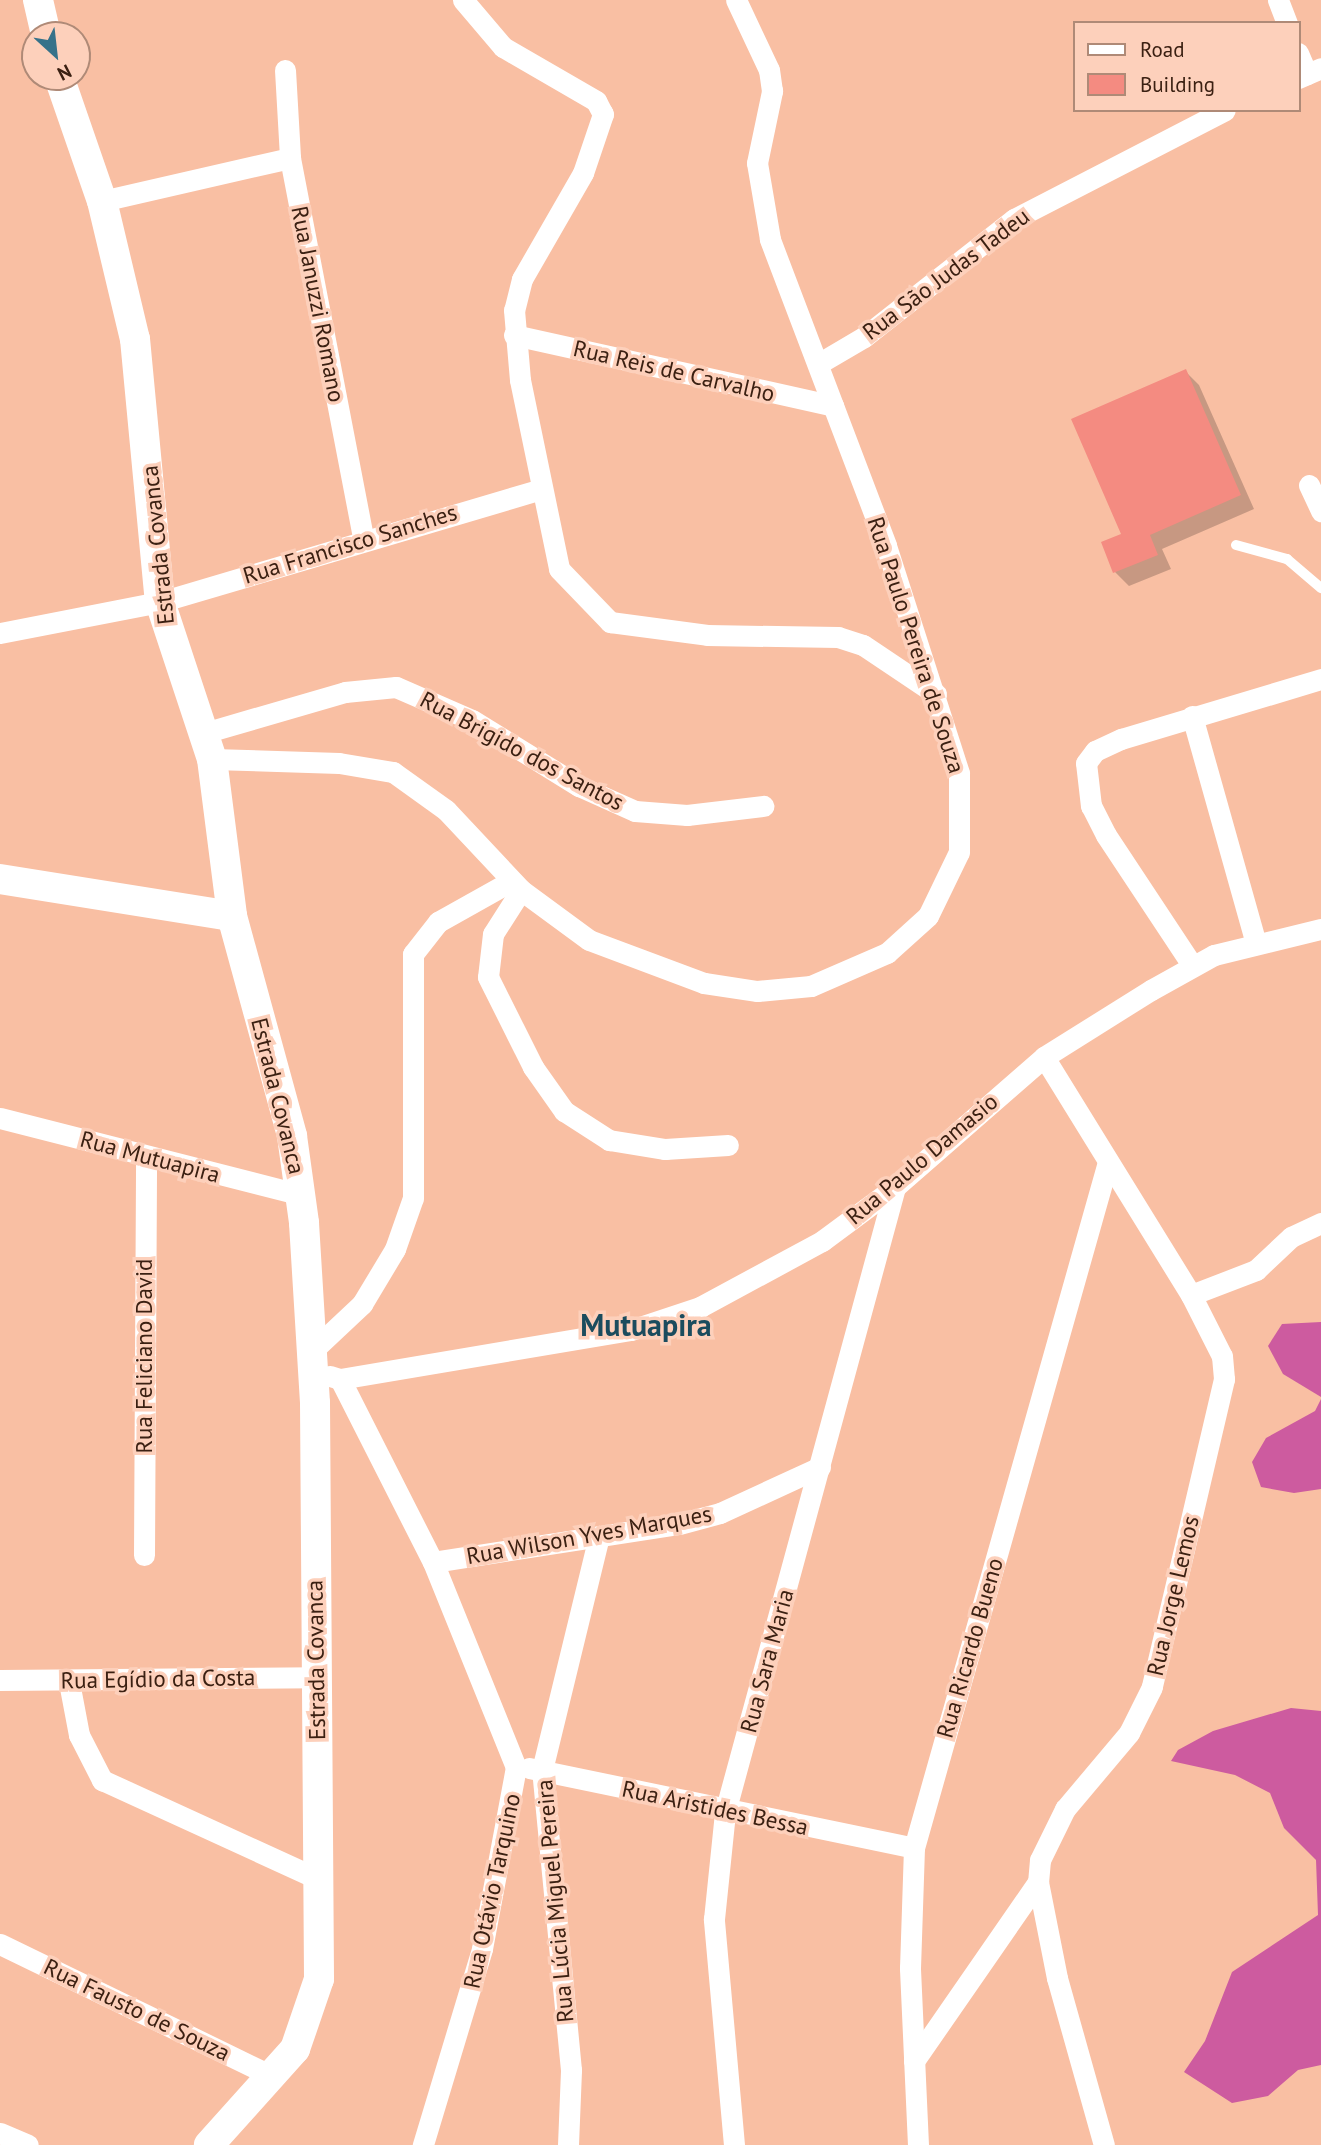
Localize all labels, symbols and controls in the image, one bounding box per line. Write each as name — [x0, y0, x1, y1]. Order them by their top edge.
north arrow — [21, 21, 91, 91]
legend — [1072, 21, 1300, 112]
text: Road — [1140, 36, 1184, 63]
text: N — [54, 59, 76, 86]
text: Building — [1140, 71, 1215, 98]
street label: Rua São Judas Tadeu — [857, 202, 1035, 346]
street label: Rua Januzzi Romano — [285, 204, 351, 404]
street label: Rua Reis de Carvalho — [571, 334, 777, 408]
street label: Estrada Covanca — [136, 464, 180, 626]
street label: Rua Francisco Sanches — [240, 498, 460, 590]
street label: Rua Paulo Pereira de Souza — [861, 513, 971, 777]
street label: Rua Brigido dos Santos — [416, 686, 628, 816]
street label: Estrada Covanca — [245, 1015, 311, 1177]
street label: Rua Paulo Damasio — [841, 1088, 1003, 1230]
street label: Rua Mutuapira — [77, 1125, 223, 1189]
street label: Rua Feliciano David — [130, 1259, 158, 1453]
district label: Mutuapira — [580, 1307, 712, 1343]
street label: Rua Wilson Yves Marques — [464, 1500, 714, 1570]
street label: Rua Jorge Lemos — [1141, 1513, 1205, 1679]
street label: Rua Ricardo Bueno — [931, 1555, 1009, 1741]
street label: Estrada Covanca — [301, 1580, 331, 1740]
street label: Rua Sara Maria — [735, 1586, 799, 1736]
street label: Rua Egídio da Costa — [60, 1664, 256, 1694]
street label: Rua Aristides Bessa — [619, 1775, 811, 1841]
street label: Rua Lúcia Miguel Pereira — [531, 1778, 579, 2024]
street label: Rua Otávio Tarquino — [458, 1791, 526, 1991]
street label: Rua Fausto de Souza — [39, 1953, 235, 2067]

